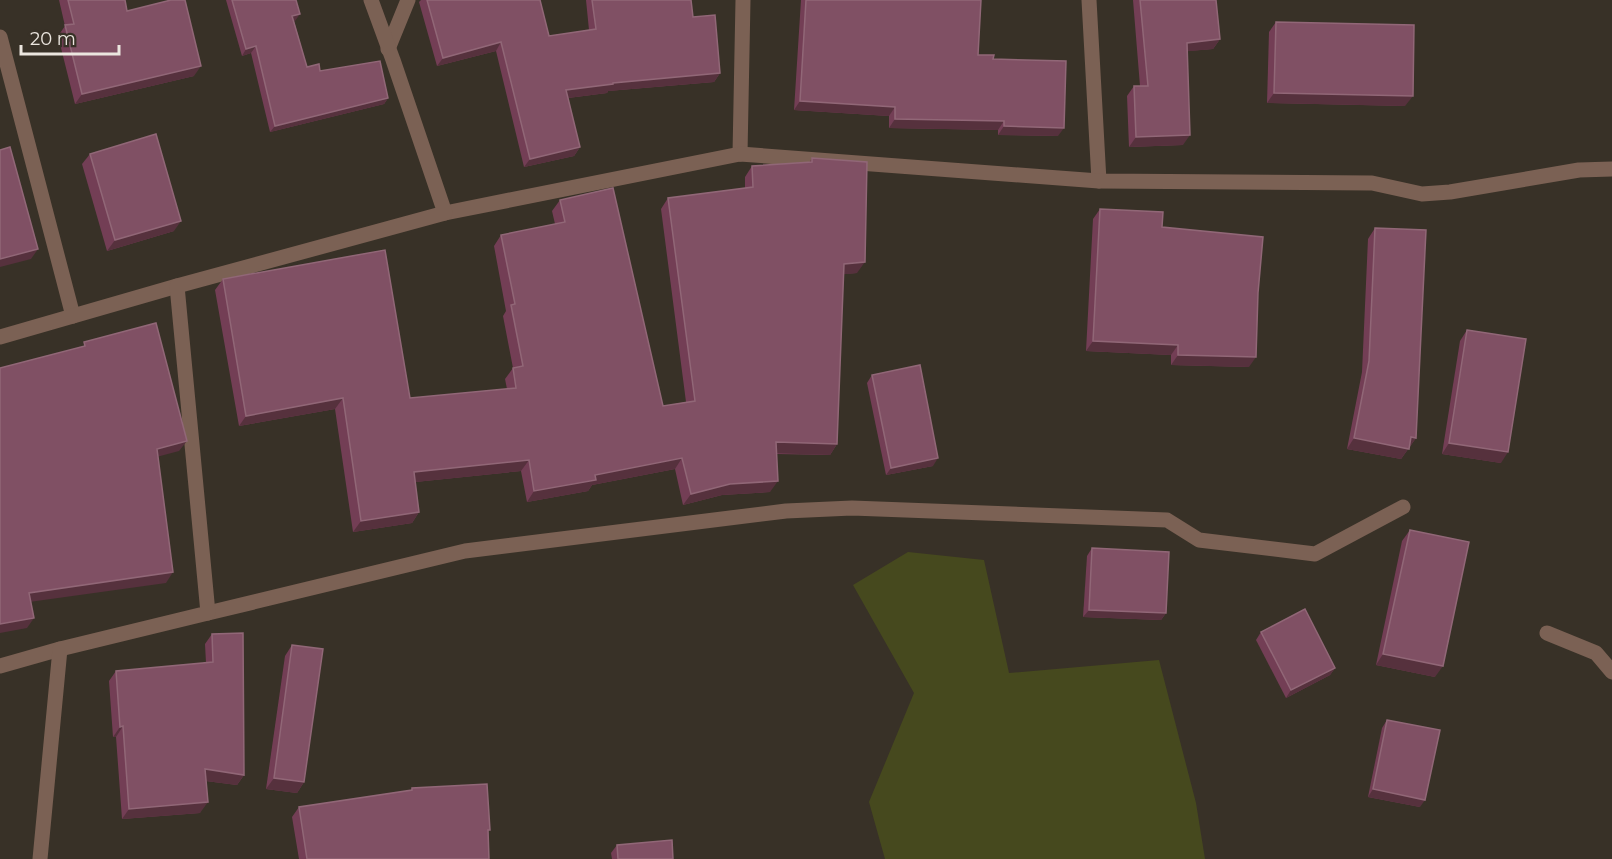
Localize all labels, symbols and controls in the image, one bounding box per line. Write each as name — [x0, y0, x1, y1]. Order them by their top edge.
scale bar — [21, 18, 118, 56]
text: 20 m — [30, 28, 76, 50]

